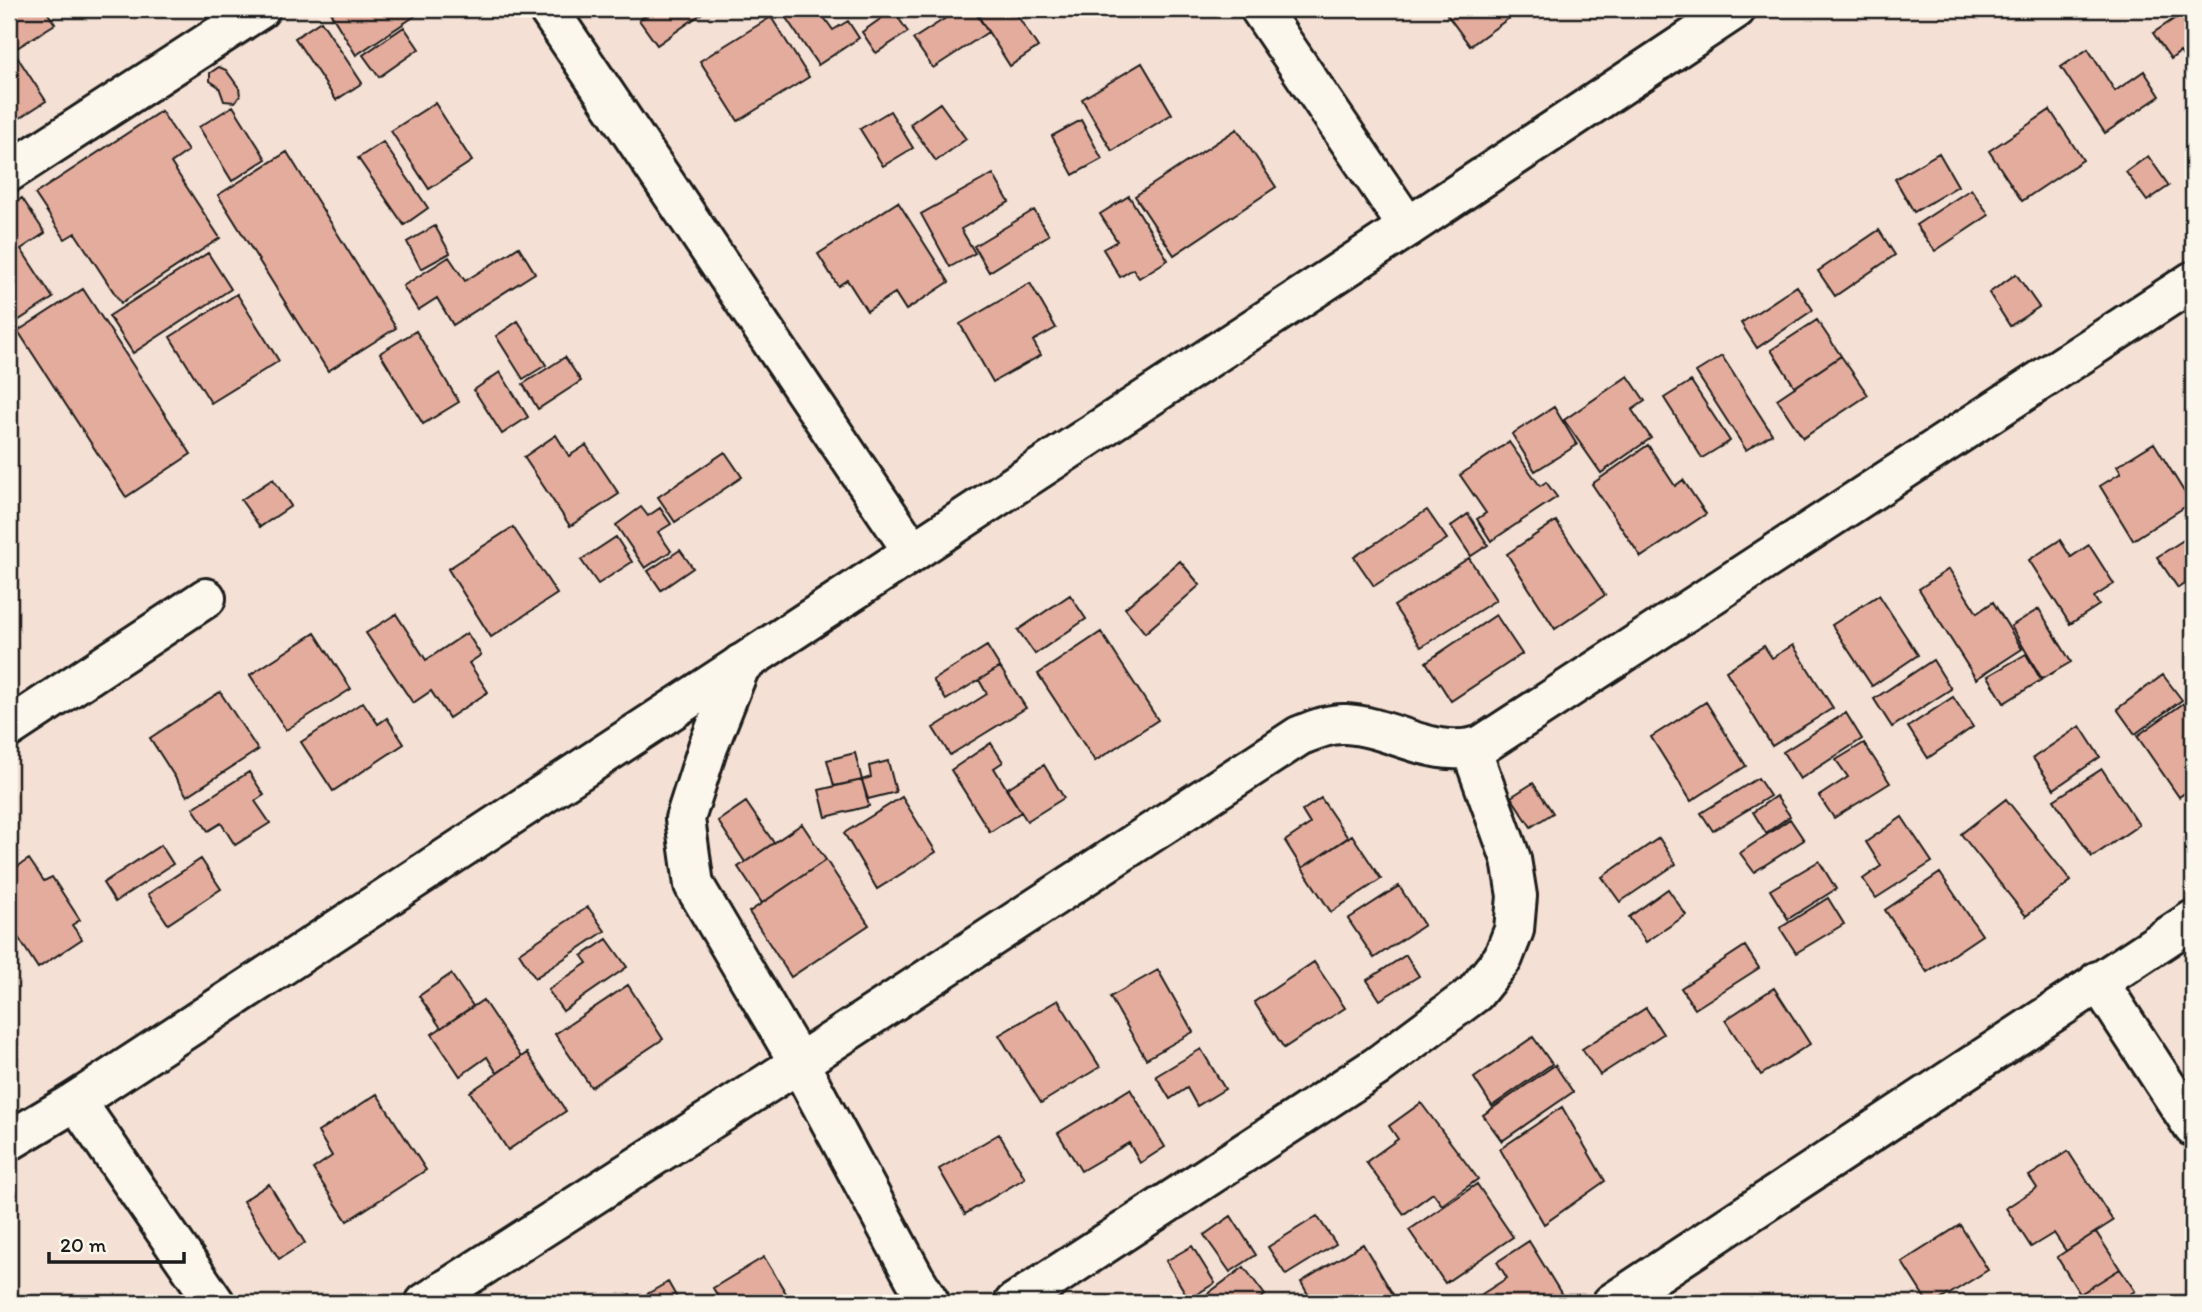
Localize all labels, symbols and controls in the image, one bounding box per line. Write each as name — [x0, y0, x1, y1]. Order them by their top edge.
scale bar — [49, 1221, 184, 1265]
text: 20 m — [60, 1232, 107, 1257]

